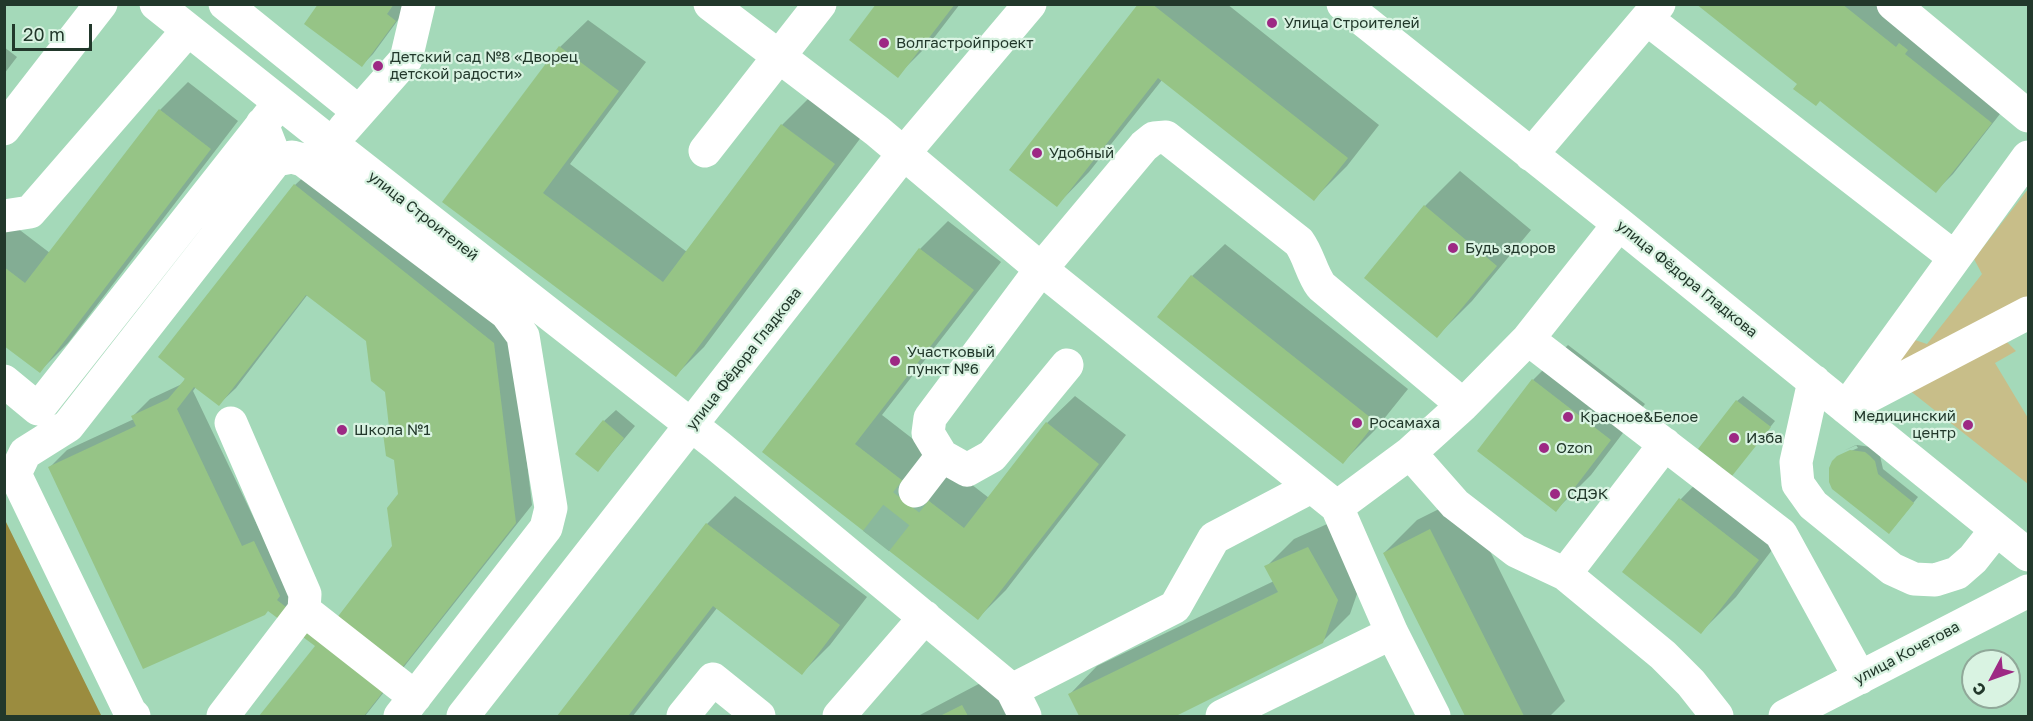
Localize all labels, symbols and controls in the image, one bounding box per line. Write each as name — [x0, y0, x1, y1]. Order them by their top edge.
scale bar — [15, 12, 94, 50]
place label: Улица Строителей — [1284, 14, 1420, 32]
marker: Улица Строителей — [1265, 16, 1279, 30]
text: 20 m — [23, 23, 65, 45]
place label: Волгастройпроект — [896, 34, 1034, 52]
marker: Волгастройпроект — [877, 36, 891, 50]
place label: Детский сад №8 «Дворец детской радости» — [390, 48, 578, 83]
marker: Детский сад №8 «Дворец детской радости» — [371, 59, 385, 73]
place label: Удобный — [1049, 144, 1114, 162]
marker: Удобный — [1030, 146, 1044, 160]
street label: улица Строителей — [364, 167, 482, 265]
street label: улица Фёдора Гладкова — [1613, 217, 1761, 341]
place label: Будь здоров — [1465, 239, 1556, 257]
marker: Будь здоров — [1446, 241, 1460, 255]
street label: улица Фёдора Гладкова — [683, 284, 805, 434]
place label: Участковый пункт №6 — [907, 343, 995, 378]
marker: Участковый пункт №6 — [888, 354, 902, 368]
place label: Медицинский центр — [1854, 407, 1956, 442]
place label: Красное&Белое — [1580, 408, 1698, 426]
marker: Красное&Белое — [1561, 410, 1575, 424]
place label: Росамаха — [1369, 414, 1440, 432]
marker: Росамаха — [1350, 416, 1364, 430]
marker: Медицинский центр — [1961, 418, 1975, 432]
place label: Школа №1 — [354, 421, 430, 439]
marker: Школа №1 — [335, 423, 349, 437]
place label: Изба — [1746, 429, 1783, 447]
marker: Изба — [1727, 431, 1741, 445]
place label: Ozon — [1556, 439, 1593, 457]
marker: Ozon — [1537, 441, 1551, 455]
place label: СДЭК — [1567, 485, 1608, 503]
marker: СДЭК — [1548, 487, 1562, 501]
street label: улица Кочетова — [1851, 618, 1963, 688]
north arrow — [1961, 649, 2021, 709]
text: С — [1968, 679, 1990, 700]

